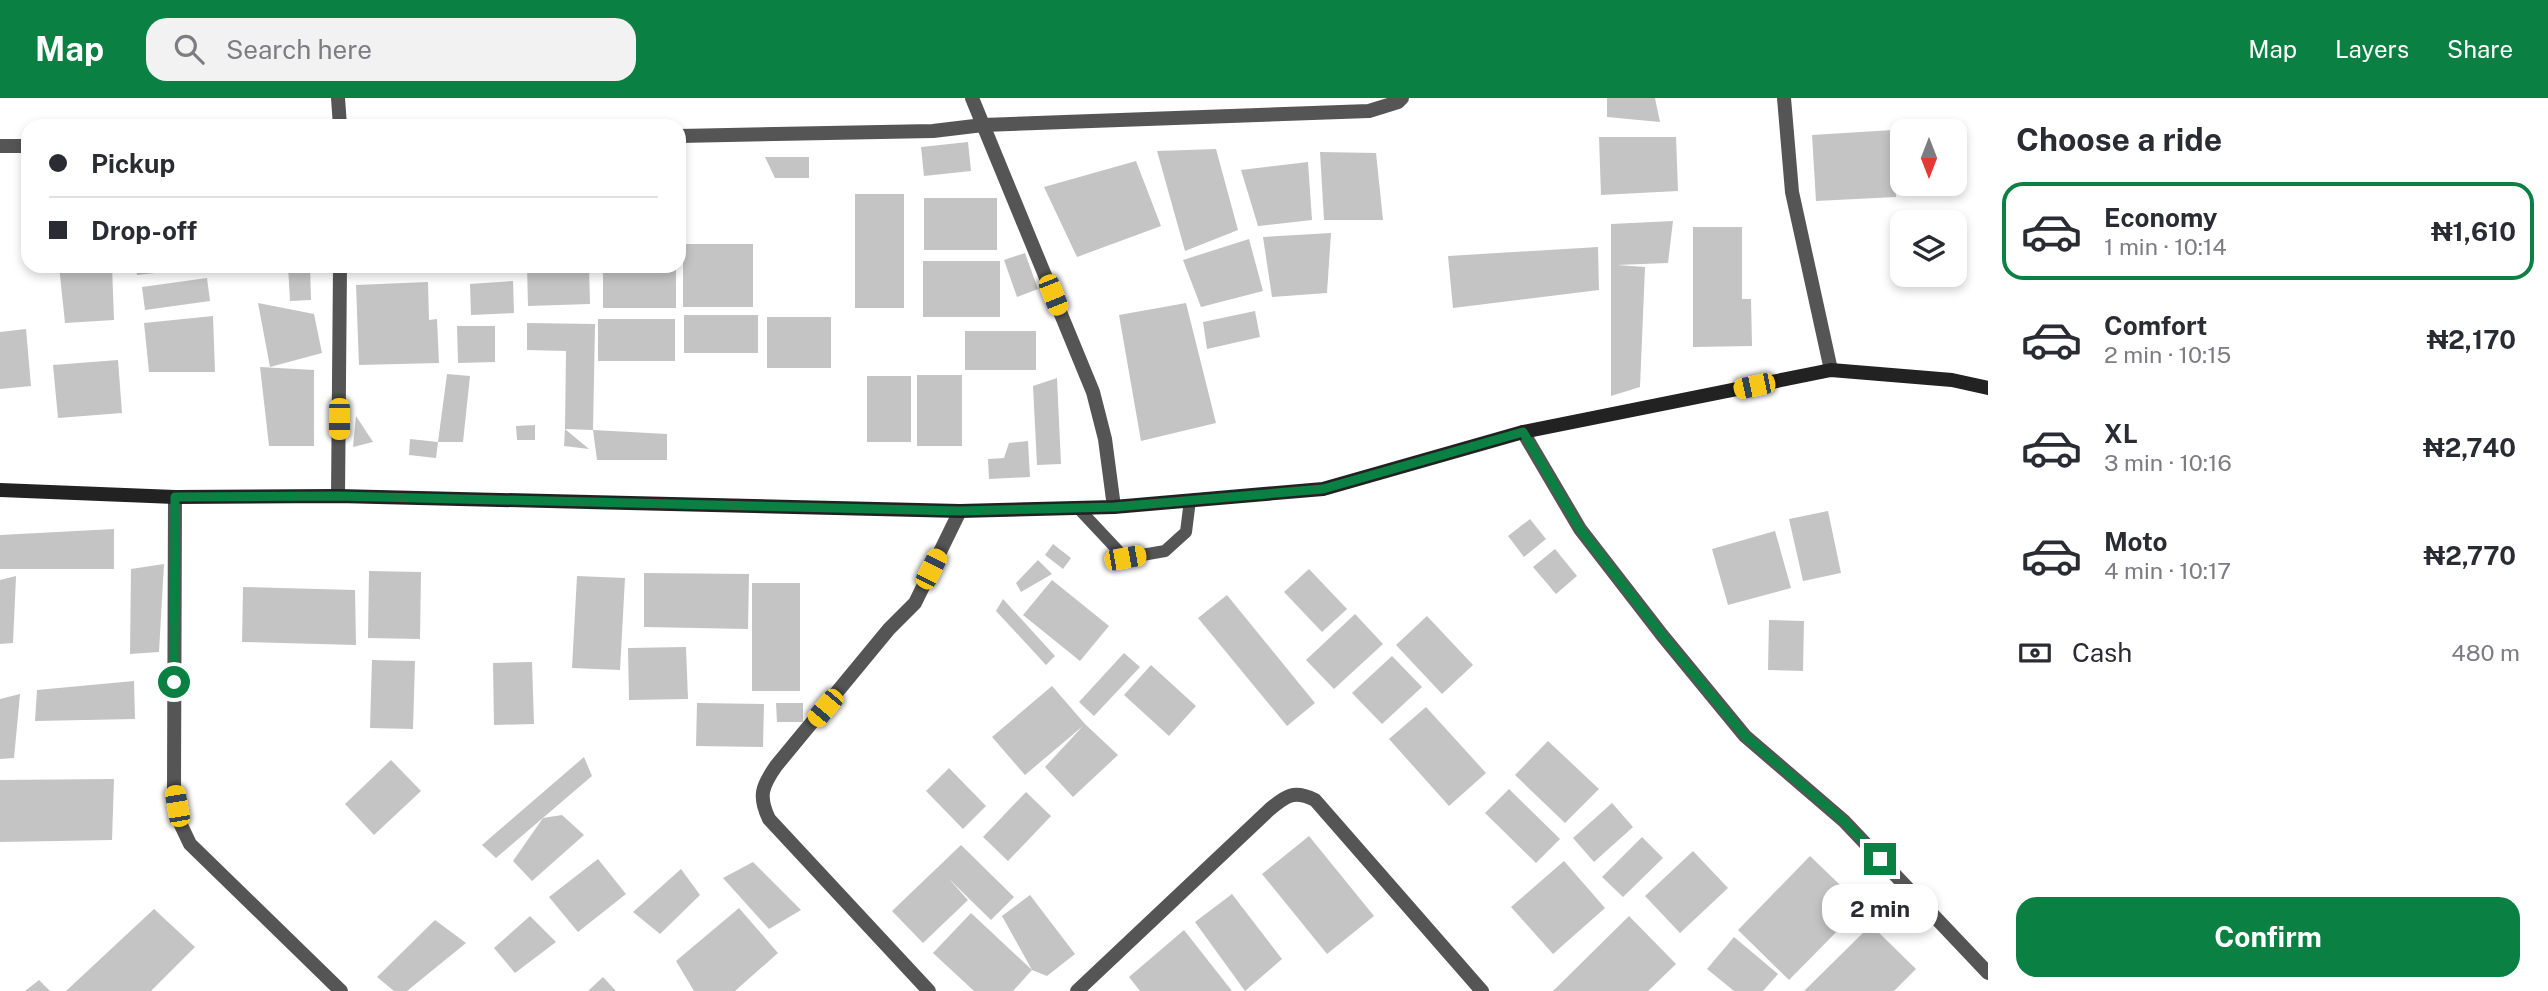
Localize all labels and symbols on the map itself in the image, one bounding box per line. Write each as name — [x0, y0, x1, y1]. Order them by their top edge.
north arrow — [1890, 119, 1967, 196]
car — [1036, 272, 1071, 318]
car — [1732, 371, 1777, 401]
car — [329, 398, 350, 440]
car — [1103, 544, 1148, 572]
car — [913, 546, 950, 592]
route start — [158, 666, 190, 698]
car — [804, 685, 847, 731]
car — [164, 783, 191, 829]
route end — [1864, 843, 1896, 875]
callout: 2 min — [1822, 884, 1938, 932]

